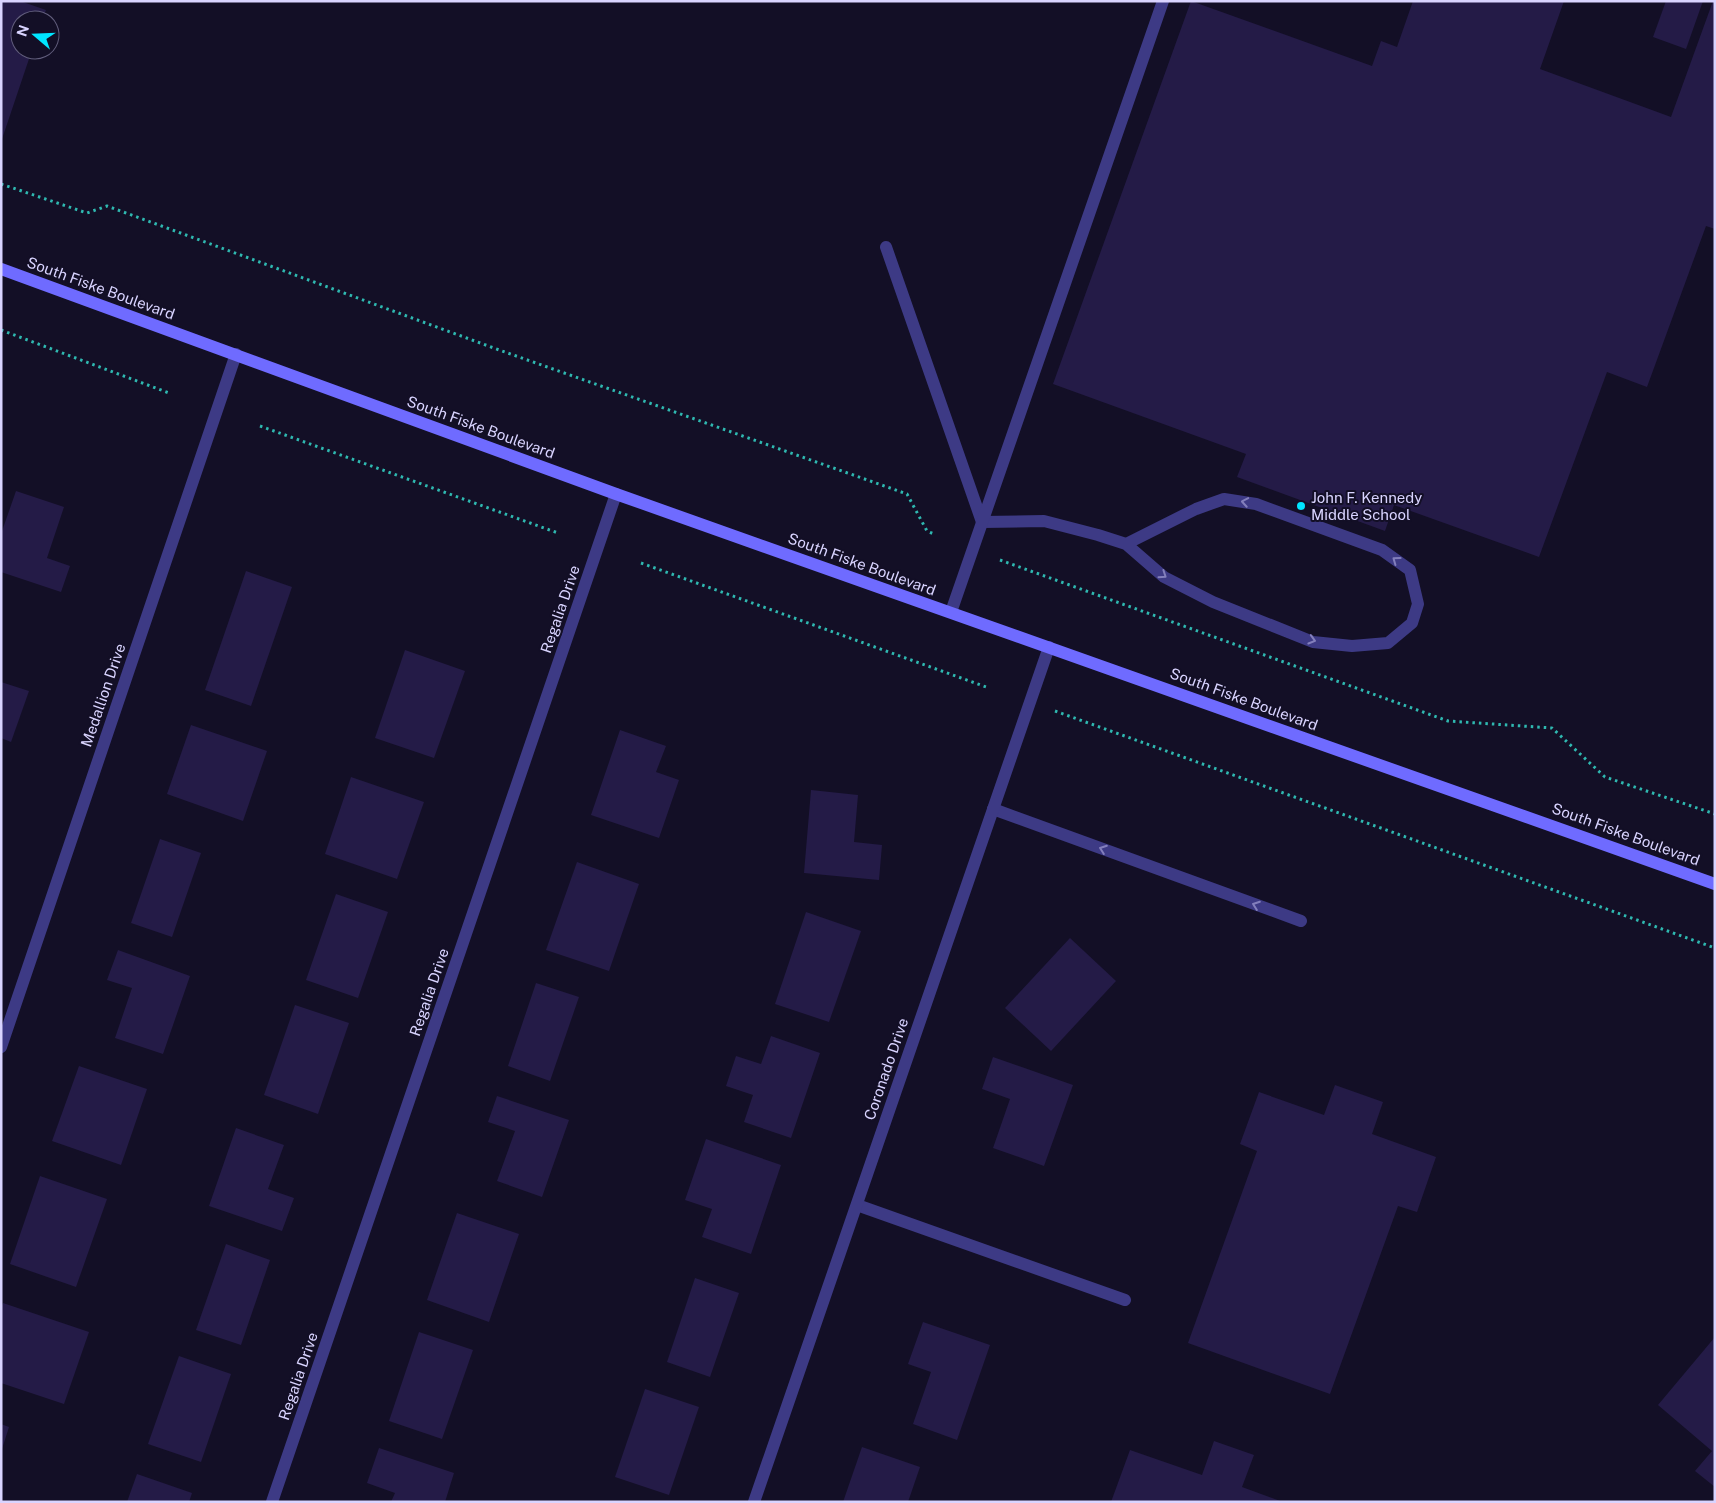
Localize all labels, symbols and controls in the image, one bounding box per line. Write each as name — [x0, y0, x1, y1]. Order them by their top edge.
north arrow — [10, 10, 60, 60]
text: N — [13, 23, 32, 39]
street label: South Fiske Boulevard — [25, 253, 177, 323]
street label: South Fiske Boulevard — [405, 392, 557, 462]
place label: John F. Kennedy Middle School — [1311, 489, 1422, 523]
one-way arrow — [1241, 498, 1250, 508]
marker: John F. Kennedy Middle School — [1295, 500, 1307, 512]
street label: South Fiske Boulevard — [786, 529, 938, 599]
one-way arrow — [1392, 557, 1402, 566]
street label: Regalia Drive — [537, 563, 583, 655]
one-way arrow — [1158, 569, 1167, 578]
one-way arrow — [1307, 635, 1316, 645]
street label: Medallion Drive — [77, 641, 129, 749]
street label: South Fiske Boulevard — [1168, 664, 1320, 734]
street label: South Fiske Boulevard — [1550, 799, 1702, 869]
one-way arrow — [1099, 845, 1108, 855]
one-way arrow — [1252, 901, 1260, 911]
street label: Regalia Drive — [406, 946, 452, 1038]
street label: Coronado Drive — [861, 1016, 911, 1122]
street label: Regalia Drive — [275, 1330, 321, 1422]

